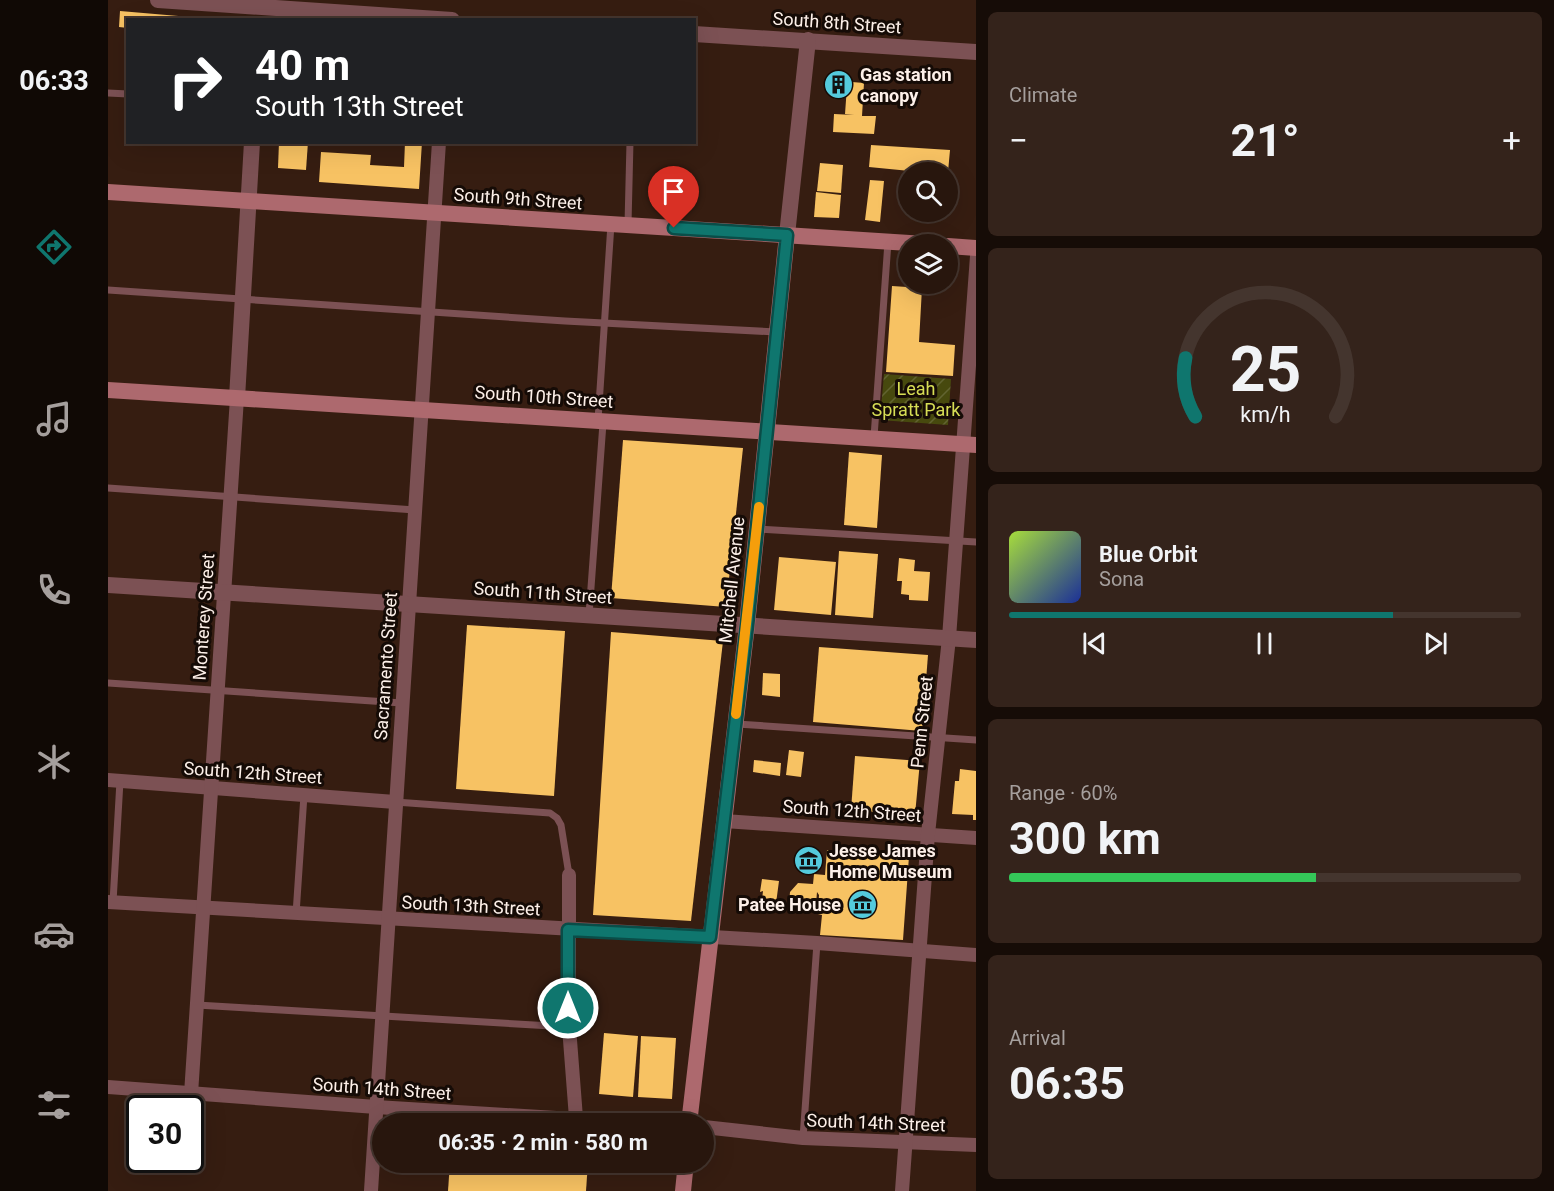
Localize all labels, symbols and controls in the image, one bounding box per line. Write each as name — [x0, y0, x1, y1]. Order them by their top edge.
street label: South 8th Street — [772, 8, 902, 37]
text: 40 m — [255, 41, 350, 90]
icon: right — [156, 42, 234, 120]
place label: Gas station canopy — [860, 64, 952, 106]
text: 06:33 — [19, 65, 89, 97]
building icon: Gas station canopy — [823, 69, 855, 101]
text: Climate — [1009, 83, 1077, 107]
text: South 13th Street — [255, 91, 464, 123]
text: 21° — [1230, 114, 1300, 167]
text: − — [1009, 121, 1028, 160]
text: + — [1502, 121, 1521, 160]
map controls — [898, 162, 958, 294]
button: search — [898, 162, 958, 222]
pin — [648, 166, 699, 228]
icon: arrive — [657, 175, 690, 208]
street label: South 9th Street — [453, 184, 583, 213]
icon: directions — [33, 226, 75, 268]
button: layers — [898, 234, 958, 294]
text: 25 — [1229, 333, 1301, 406]
park label: Leah Spratt Park — [872, 378, 961, 420]
street label: South 10th Street — [474, 381, 614, 412]
icon: music — [33, 398, 75, 440]
text: km/h — [1240, 402, 1290, 427]
street label: Mitchell Avenue — [714, 516, 749, 644]
text: Blue Orbit — [1099, 542, 1197, 567]
street label: Monterey Street — [189, 553, 218, 681]
text: Sona — [1099, 567, 1144, 591]
icon: phone — [33, 569, 75, 611]
street label: South 11th Street — [473, 577, 613, 608]
street label: Sacramento Street — [370, 591, 401, 741]
icon: previous — [1078, 627, 1111, 660]
icon: pause — [1248, 627, 1281, 660]
icon: next — [1419, 627, 1452, 660]
street label: Penn Street — [906, 675, 937, 769]
icon: climate — [33, 741, 75, 783]
street label: South 12th Street — [183, 757, 323, 788]
text: Range · 60% — [1009, 781, 1117, 805]
street label: South 12th Street — [782, 795, 922, 826]
text: 300 km — [1009, 812, 1161, 865]
place label: Jesse James Home Museum — [829, 840, 952, 882]
museum icon: Jesse James Home Museum — [792, 845, 824, 877]
museum icon: Patee House — [846, 889, 878, 921]
street label: South 13th Street — [401, 891, 541, 920]
place label: Patee House — [738, 894, 841, 915]
icon: car — [33, 913, 75, 955]
position arrow — [536, 976, 600, 1040]
text: Arrival — [1009, 1026, 1066, 1050]
text: 06:35 — [1009, 1057, 1125, 1110]
street label: South 14th Street — [312, 1073, 452, 1104]
icon: filters — [33, 1084, 75, 1126]
speed limit sign: 30 — [126, 1095, 204, 1173]
street label: South 14th Street — [806, 1110, 946, 1135]
text: 06:35 · 2 min · 580 m — [438, 1130, 648, 1155]

